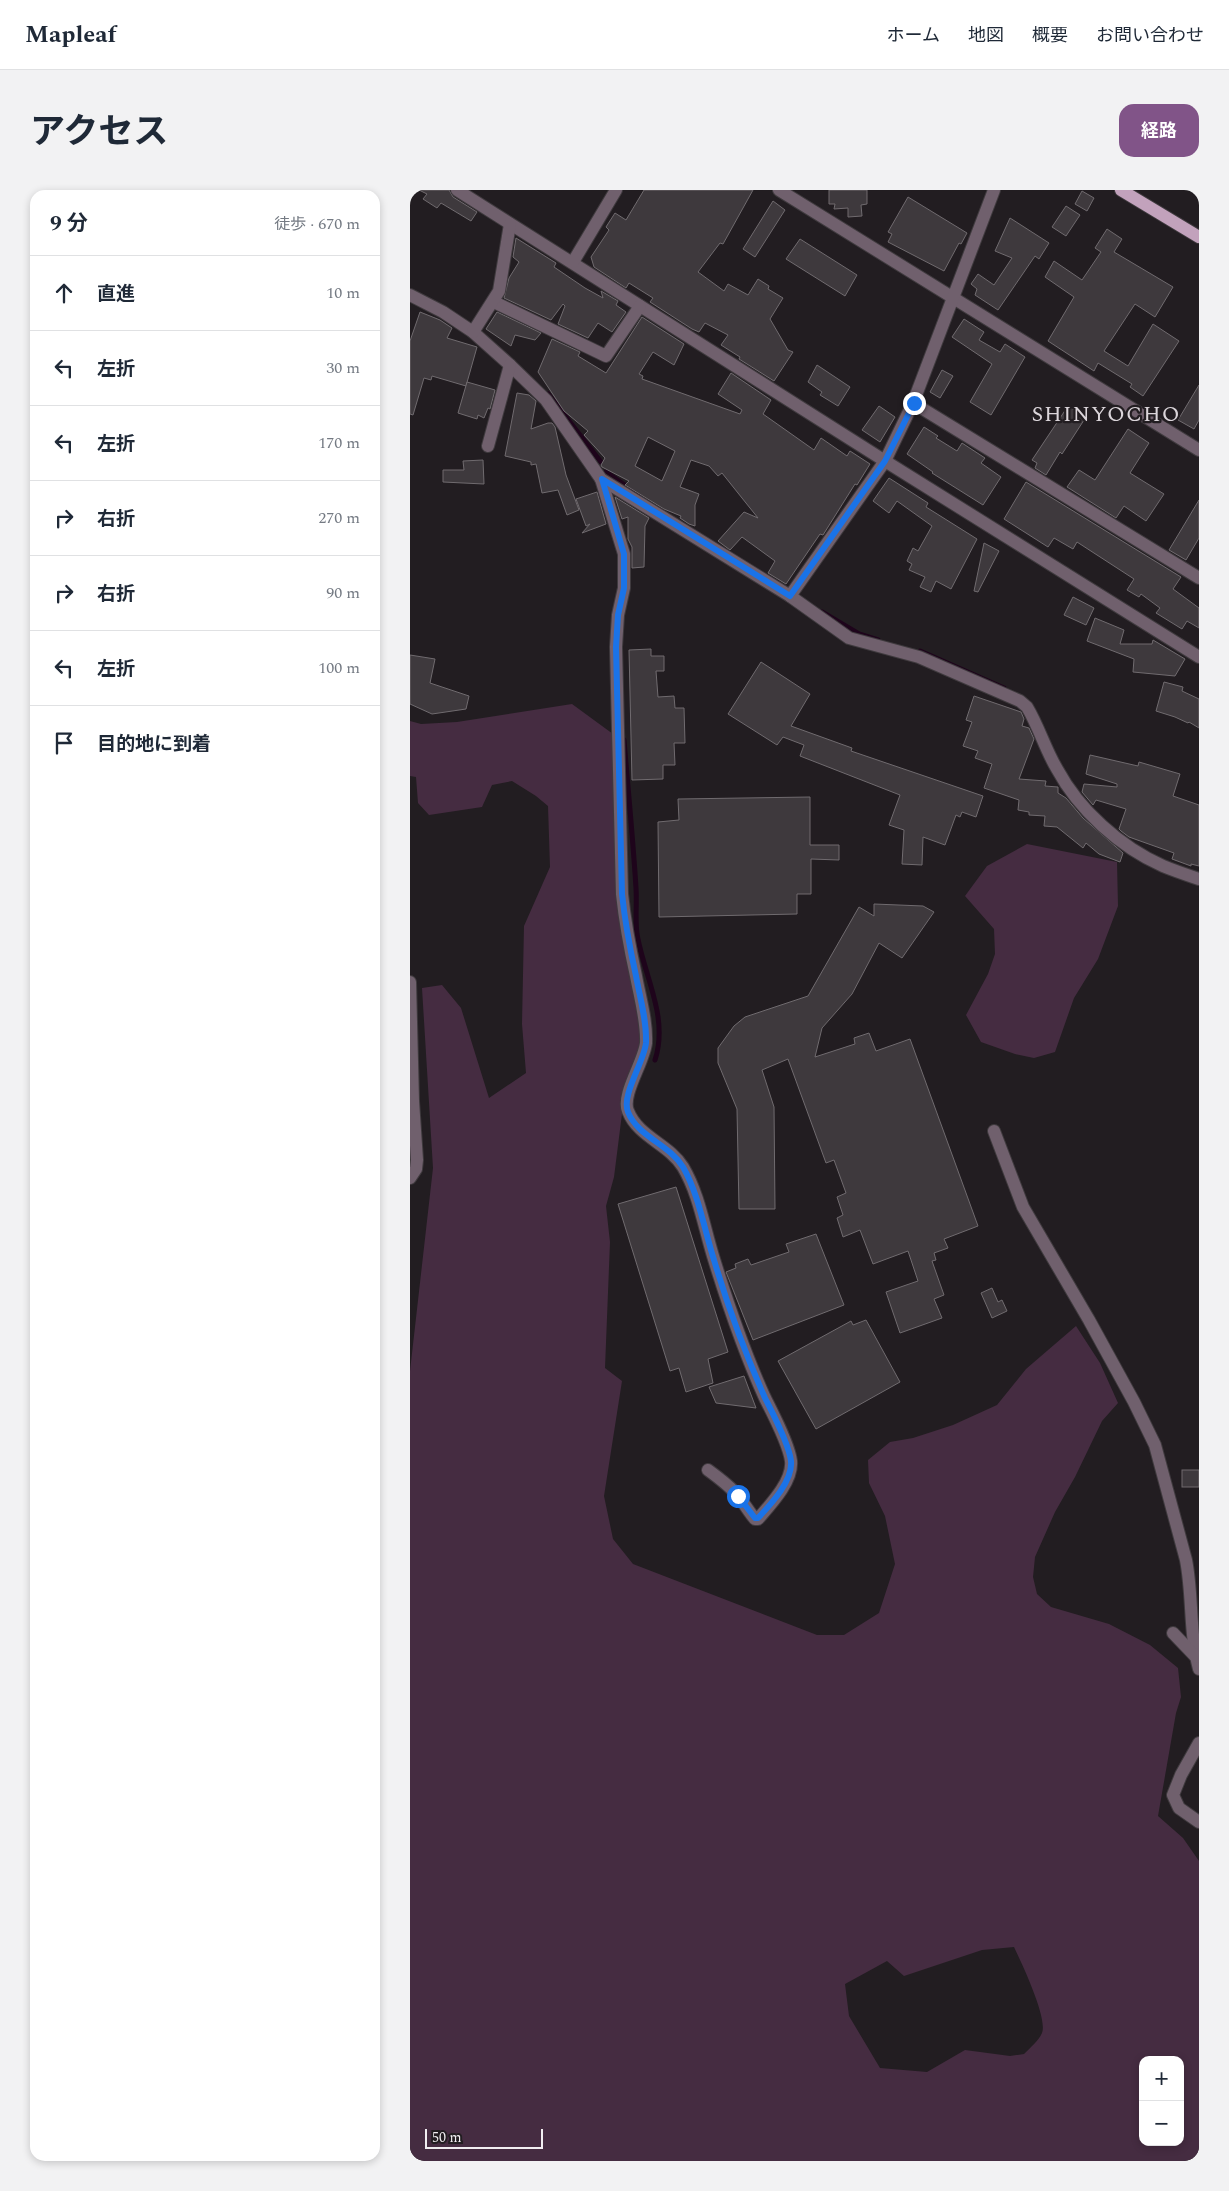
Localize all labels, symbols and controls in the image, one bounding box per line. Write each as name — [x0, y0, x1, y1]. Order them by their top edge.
text: Mapleaf — [25, 17, 116, 53]
text: ホーム — [887, 22, 940, 49]
text: 地図 — [968, 22, 1004, 49]
text: 概要 — [1032, 22, 1068, 49]
text: お問い合わせ — [1096, 22, 1204, 49]
button: 経路 — [1119, 104, 1199, 157]
text: アクセス — [30, 106, 168, 159]
text: 9 分 — [50, 208, 88, 240]
text: 徒歩 · 670 m — [274, 212, 360, 236]
icon: ahead — [50, 279, 78, 307]
text: 直進 — [97, 280, 135, 309]
text: 10 m — [326, 281, 360, 305]
icon: left — [50, 354, 78, 382]
text: 左折 — [97, 355, 135, 384]
text: 30 m — [326, 356, 360, 380]
route end — [903, 392, 926, 415]
district label: SHINYOCHO — [1031, 398, 1181, 431]
icon: left — [50, 429, 78, 457]
text: 左折 — [97, 430, 135, 459]
text: 170 m — [318, 431, 360, 455]
icon: right — [50, 504, 78, 532]
text: 右折 — [97, 505, 135, 534]
text: 270 m — [318, 506, 360, 530]
icon: right — [50, 579, 78, 607]
text: 右折 — [97, 580, 135, 609]
text: 90 m — [326, 581, 360, 605]
icon: left — [50, 654, 78, 682]
text: 左折 — [97, 655, 135, 684]
text: 100 m — [318, 656, 360, 680]
icon: arrive — [50, 729, 78, 757]
text: 目的地に到着 — [97, 730, 211, 759]
route start — [727, 1485, 750, 1508]
map controls — [1139, 2056, 1184, 2146]
button: + — [1139, 2056, 1184, 2101]
button: − — [1139, 2101, 1184, 2146]
scale bar — [425, 2126, 542, 2149]
text: 50 m — [432, 2127, 462, 2148]

